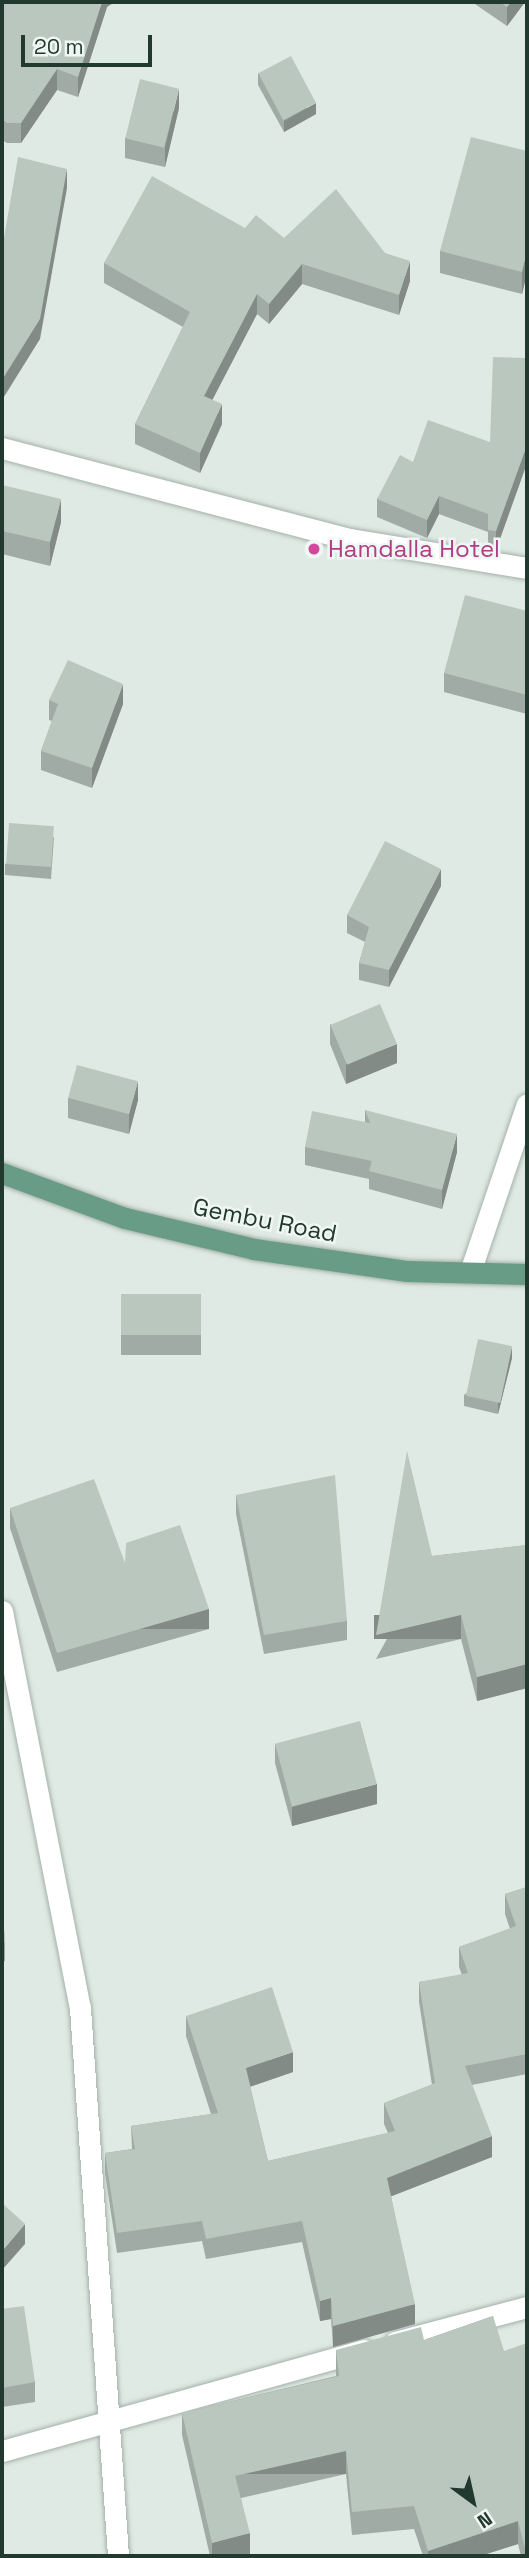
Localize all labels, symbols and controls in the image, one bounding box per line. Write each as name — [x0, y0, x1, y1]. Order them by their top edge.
scale bar — [24, 21, 156, 65]
text: 20 m — [34, 33, 84, 60]
place label: Hamdalla Hotel — [328, 535, 500, 563]
marker: Hamdalla Hotel — [306, 541, 322, 557]
street label: Gembu Road — [191, 1192, 339, 1248]
north arrow — [438, 2467, 508, 2537]
text: N — [473, 2506, 497, 2534]

